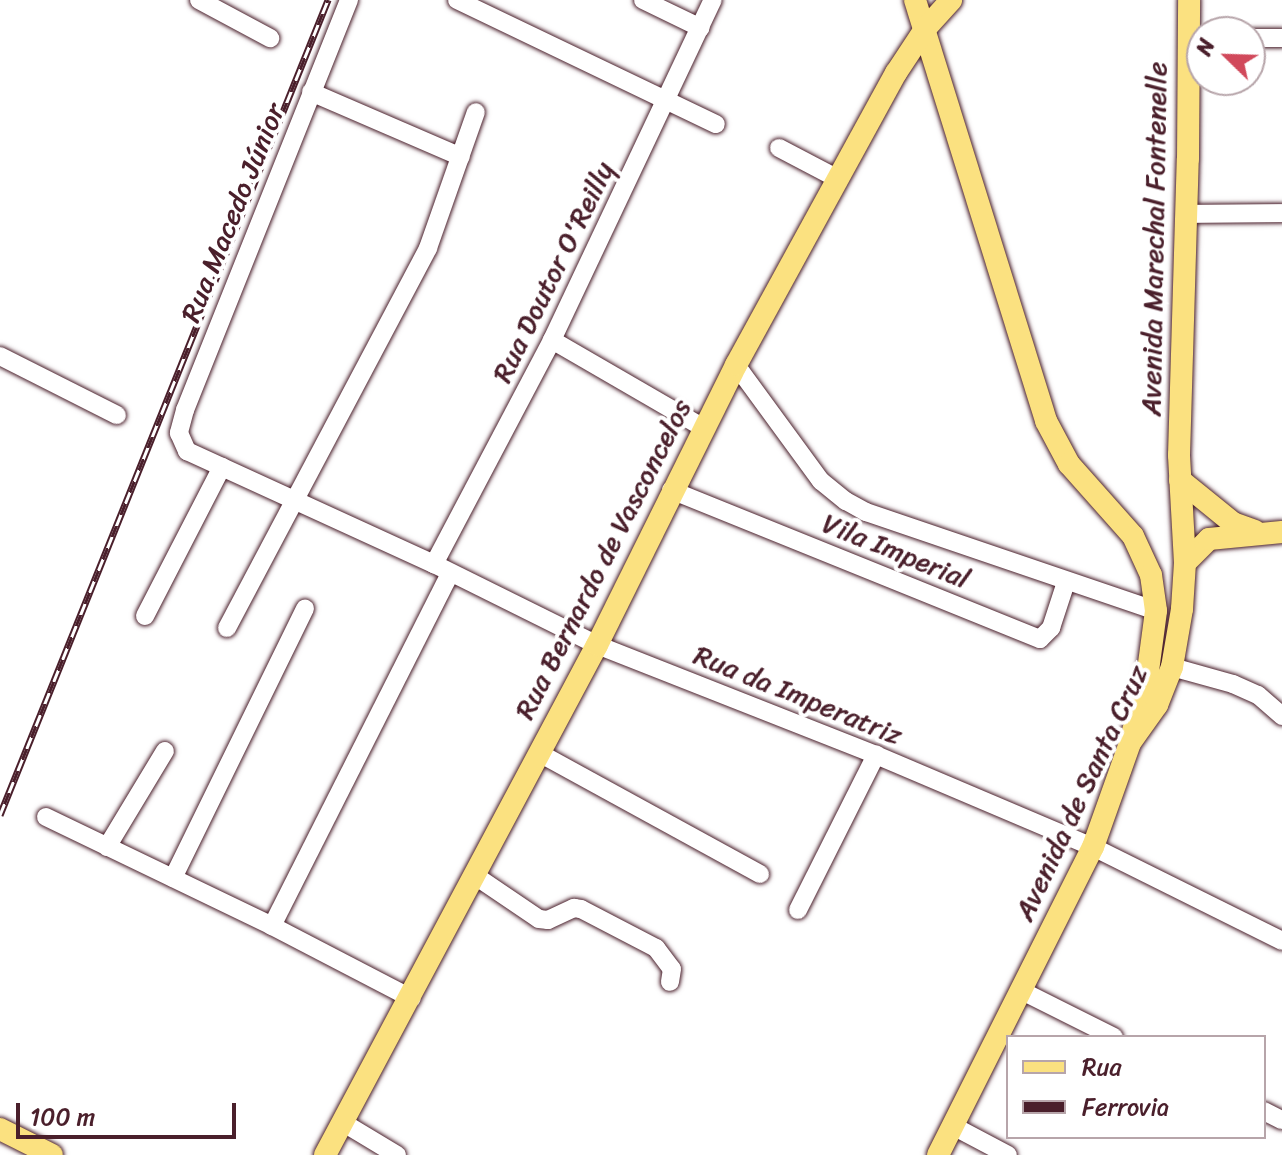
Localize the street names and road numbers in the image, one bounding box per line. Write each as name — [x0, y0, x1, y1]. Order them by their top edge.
street label: Avenida Marechal Fontenelle — [1134, 61, 1174, 417]
street label: Rua Macedo Júnior — [174, 100, 292, 326]
street label: Rua Doutor O'Reilly — [485, 156, 621, 388]
street label: Rua Bernardo de Vasconcelos — [507, 393, 699, 725]
street label: Vila Imperial — [817, 506, 975, 596]
street label: Rua da Imperatriz — [689, 638, 907, 752]
street label: Avenida de Santa Cruz — [1007, 660, 1155, 926]

